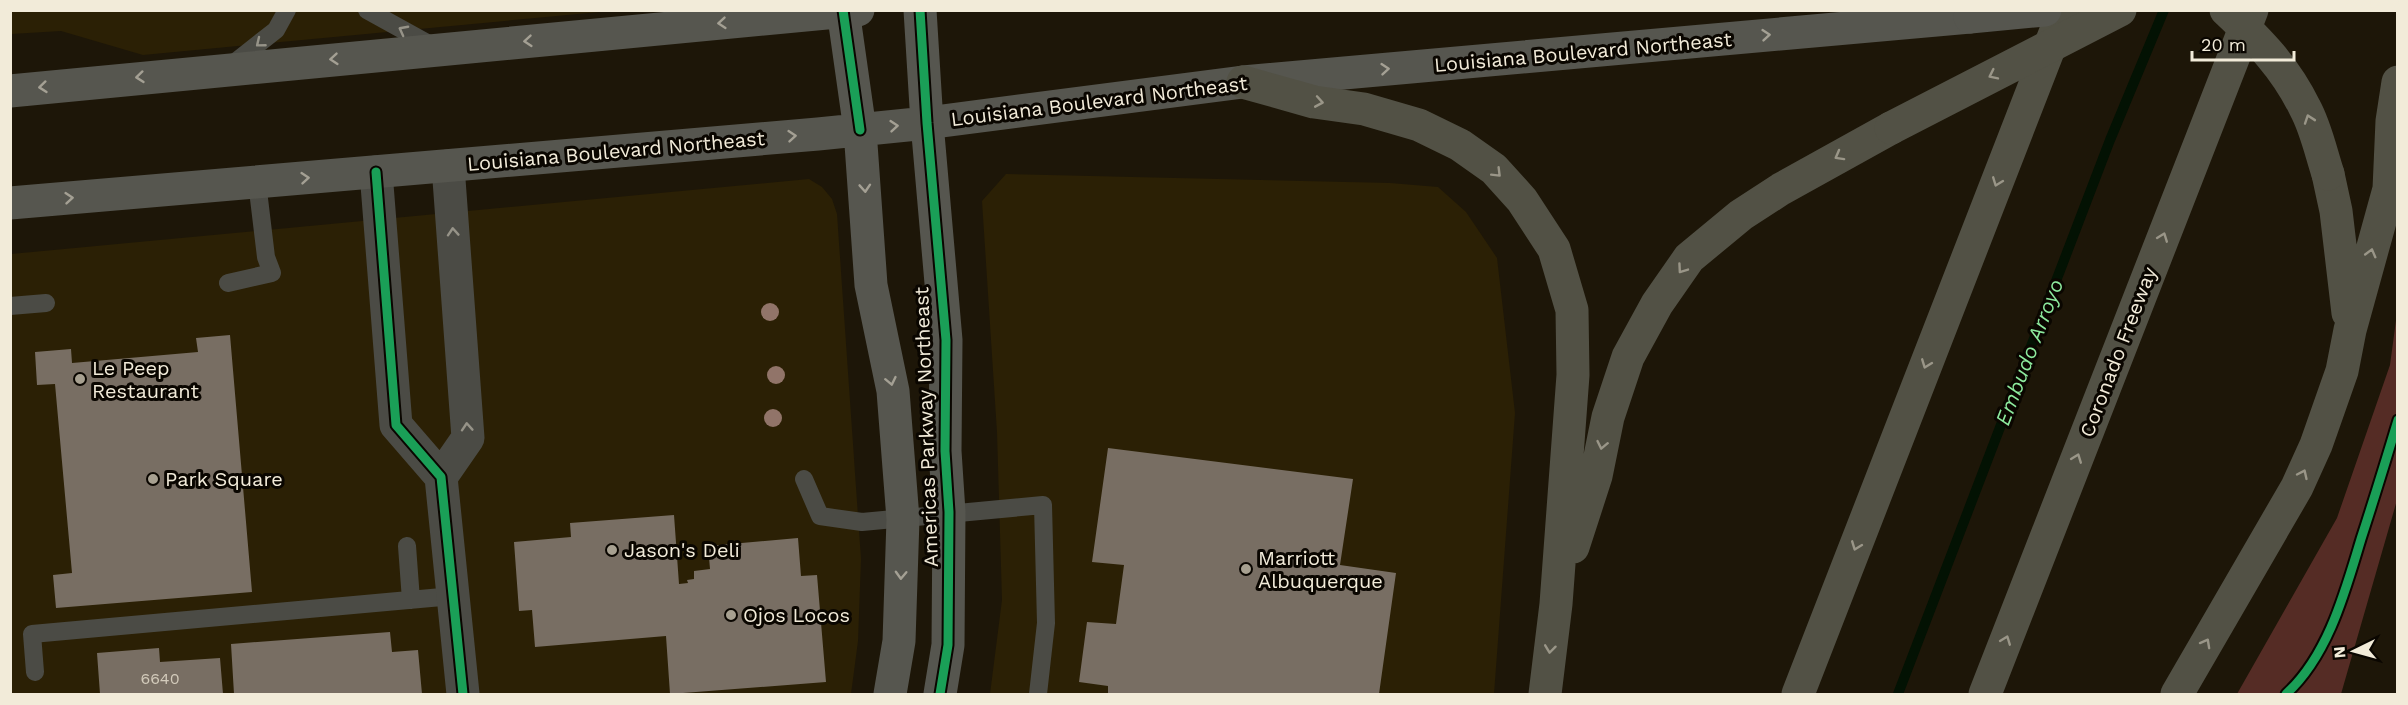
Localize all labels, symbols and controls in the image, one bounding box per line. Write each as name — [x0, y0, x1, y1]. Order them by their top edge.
one-way arrow — [718, 16, 727, 29]
scale bar — [2192, 24, 2294, 62]
one-way arrow — [398, 26, 409, 38]
street label: Louisiana Boulevard Northeast — [1433, 27, 1733, 77]
one-way arrow — [1761, 29, 1770, 42]
one-way arrow — [523, 34, 532, 47]
text: 20 m — [2201, 34, 2246, 55]
one-way arrow — [256, 35, 267, 46]
one-way arrow — [329, 52, 338, 65]
one-way arrow — [1380, 63, 1389, 76]
one-way arrow — [1988, 67, 1999, 79]
one-way arrow — [135, 70, 144, 83]
street label: Louisiana Boulevard Northeast — [949, 71, 1249, 131]
one-way arrow — [38, 80, 48, 93]
one-way arrow — [1315, 96, 1324, 108]
one-way arrow — [2304, 114, 2317, 125]
one-way arrow — [889, 120, 898, 133]
street label: Louisiana Boulevard Northeast — [466, 126, 766, 176]
one-way arrow — [788, 130, 797, 143]
one-way arrow — [1835, 149, 1846, 161]
one-way arrow — [1491, 166, 1501, 177]
one-way arrow — [300, 172, 309, 185]
one-way arrow — [1992, 176, 2004, 187]
one-way arrow — [858, 183, 871, 192]
one-way arrow — [64, 192, 73, 205]
one-way arrow — [446, 228, 459, 237]
one-way arrow — [2156, 233, 2168, 244]
one-way arrow — [2364, 248, 2376, 259]
one-way arrow — [1678, 262, 1689, 273]
street label: Coronado Freeway — [2074, 263, 2162, 440]
water label: Embudo Arroyo — [1990, 275, 2068, 429]
street label: Americas Parkway Northeast — [909, 286, 943, 568]
place label: Le Peep Restaurant — [92, 356, 200, 403]
one-way arrow — [1921, 358, 1933, 369]
marker: Le Peep Restaurant — [73, 372, 87, 386]
one-way arrow — [884, 375, 897, 385]
one-way arrow — [461, 422, 474, 431]
one-way arrow — [1597, 439, 1610, 449]
one-way arrow — [2070, 454, 2082, 465]
place label: Park Square — [165, 467, 283, 491]
one-way arrow — [2295, 470, 2307, 481]
marker: Park Square — [146, 472, 160, 486]
place label: Jason's Deli — [624, 538, 740, 562]
one-way arrow — [1850, 540, 1863, 551]
marker: Jason's Deli — [605, 543, 619, 557]
place label: Marriott Albuquerque — [1258, 546, 1383, 593]
marker: Marriott Albuquerque — [1239, 562, 1253, 576]
one-way arrow — [895, 571, 908, 580]
place label: Ojos Locos — [743, 603, 850, 627]
marker: Ojos Locos — [724, 608, 738, 622]
north arrow — [2324, 621, 2384, 681]
one-way arrow — [1999, 635, 2012, 646]
one-way arrow — [2199, 639, 2210, 650]
one-way arrow — [1544, 644, 1557, 654]
text: N — [2330, 646, 2350, 659]
house number: 6640 — [140, 669, 180, 688]

